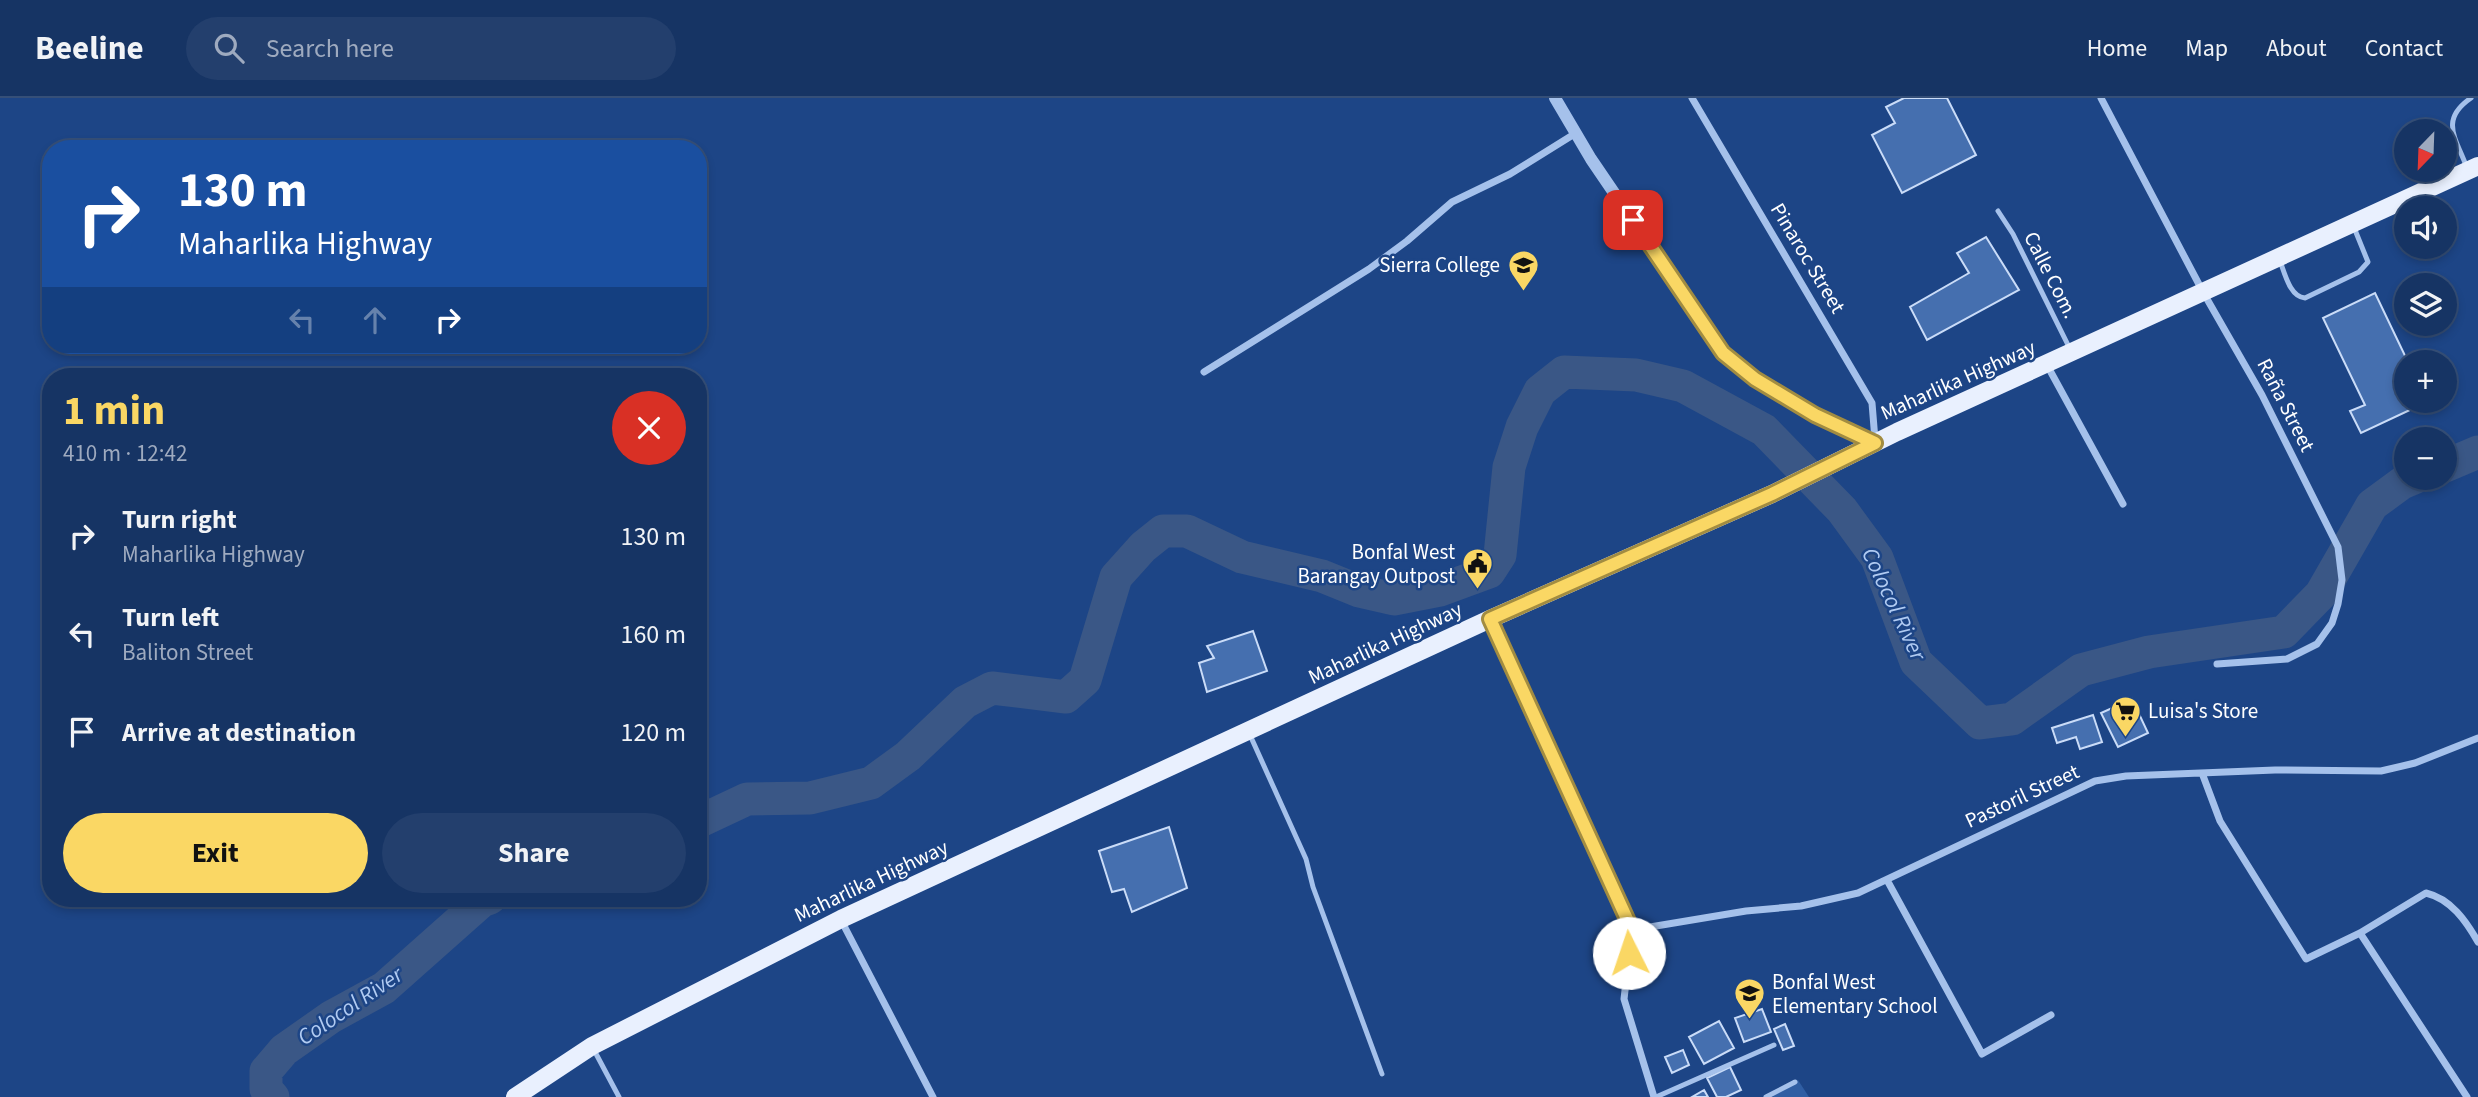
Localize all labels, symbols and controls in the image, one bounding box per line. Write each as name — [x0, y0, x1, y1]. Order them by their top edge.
search box — [186, 17, 676, 80]
text: Beeline — [35, 25, 144, 72]
icon: search — [210, 29, 248, 67]
text: Search here — [266, 30, 394, 67]
text: Home — [2087, 31, 2147, 66]
text: Map — [2185, 31, 2228, 66]
text: About — [2266, 31, 2327, 66]
text: Contact — [2365, 31, 2443, 66]
north arrow — [2394, 119, 2457, 182]
map controls — [2394, 119, 2457, 490]
text: 130 m — [178, 156, 307, 226]
icon: right — [63, 168, 154, 259]
pin — [1603, 190, 1663, 250]
button: sound — [2394, 196, 2457, 259]
street label: Pinaroc Street — [1763, 197, 1853, 319]
icon: arrive — [1614, 201, 1652, 239]
text: Maharlika Highway — [178, 221, 432, 267]
street label: Calle Com. — [2016, 226, 2086, 324]
school or university icon: Sierra College — [1506, 248, 1540, 292]
place label: Sierra College — [1379, 250, 1500, 280]
button: layers — [2394, 273, 2457, 336]
icon: left — [283, 301, 321, 339]
icon: ahead — [356, 301, 394, 339]
icon: right — [429, 301, 467, 339]
street label: Maharlika Highway — [1876, 332, 2040, 428]
button: + — [2394, 350, 2457, 413]
street label: Raña Street — [2250, 353, 2322, 457]
text: 1 min — [63, 381, 165, 441]
button: close — [612, 391, 686, 465]
button: − — [2394, 427, 2457, 490]
text: 410 m · 12:42 — [63, 437, 187, 470]
text: Turn right — [122, 501, 237, 538]
icon: right — [63, 517, 101, 555]
text: 130 m — [620, 518, 686, 555]
place label: Bonfal West Barangay Outpost — [1297, 537, 1455, 591]
text: Maharlika Highway — [122, 538, 305, 571]
water label: Colocol River — [1853, 542, 1935, 667]
public building icon: Bonfal West Barangay Outpost — [1461, 547, 1495, 591]
street label: Maharlika Highway — [1303, 594, 1467, 692]
text: Turn left — [122, 599, 219, 636]
icon: left — [63, 615, 101, 653]
text: 160 m — [620, 616, 686, 653]
text: Baliton Street — [122, 636, 253, 669]
supermarket icon: Luisa's Store — [2108, 694, 2142, 738]
place label: Luisa's Store — [2148, 696, 2258, 726]
icon: arrive — [63, 713, 101, 751]
text: Arrive at destination — [122, 714, 356, 751]
text: 120 m — [620, 714, 686, 751]
street label: Pastoril Street — [1960, 756, 2084, 836]
button: Exit — [63, 813, 368, 893]
button: Share — [382, 813, 686, 893]
street label: Maharlika Highway — [789, 832, 953, 930]
position arrow — [1592, 916, 1666, 990]
water label: Colocol River — [291, 958, 410, 1054]
place label: Bonfal West Elementary School — [1772, 967, 1938, 1021]
school or university icon: Bonfal West Elementary School — [1732, 977, 1766, 1021]

